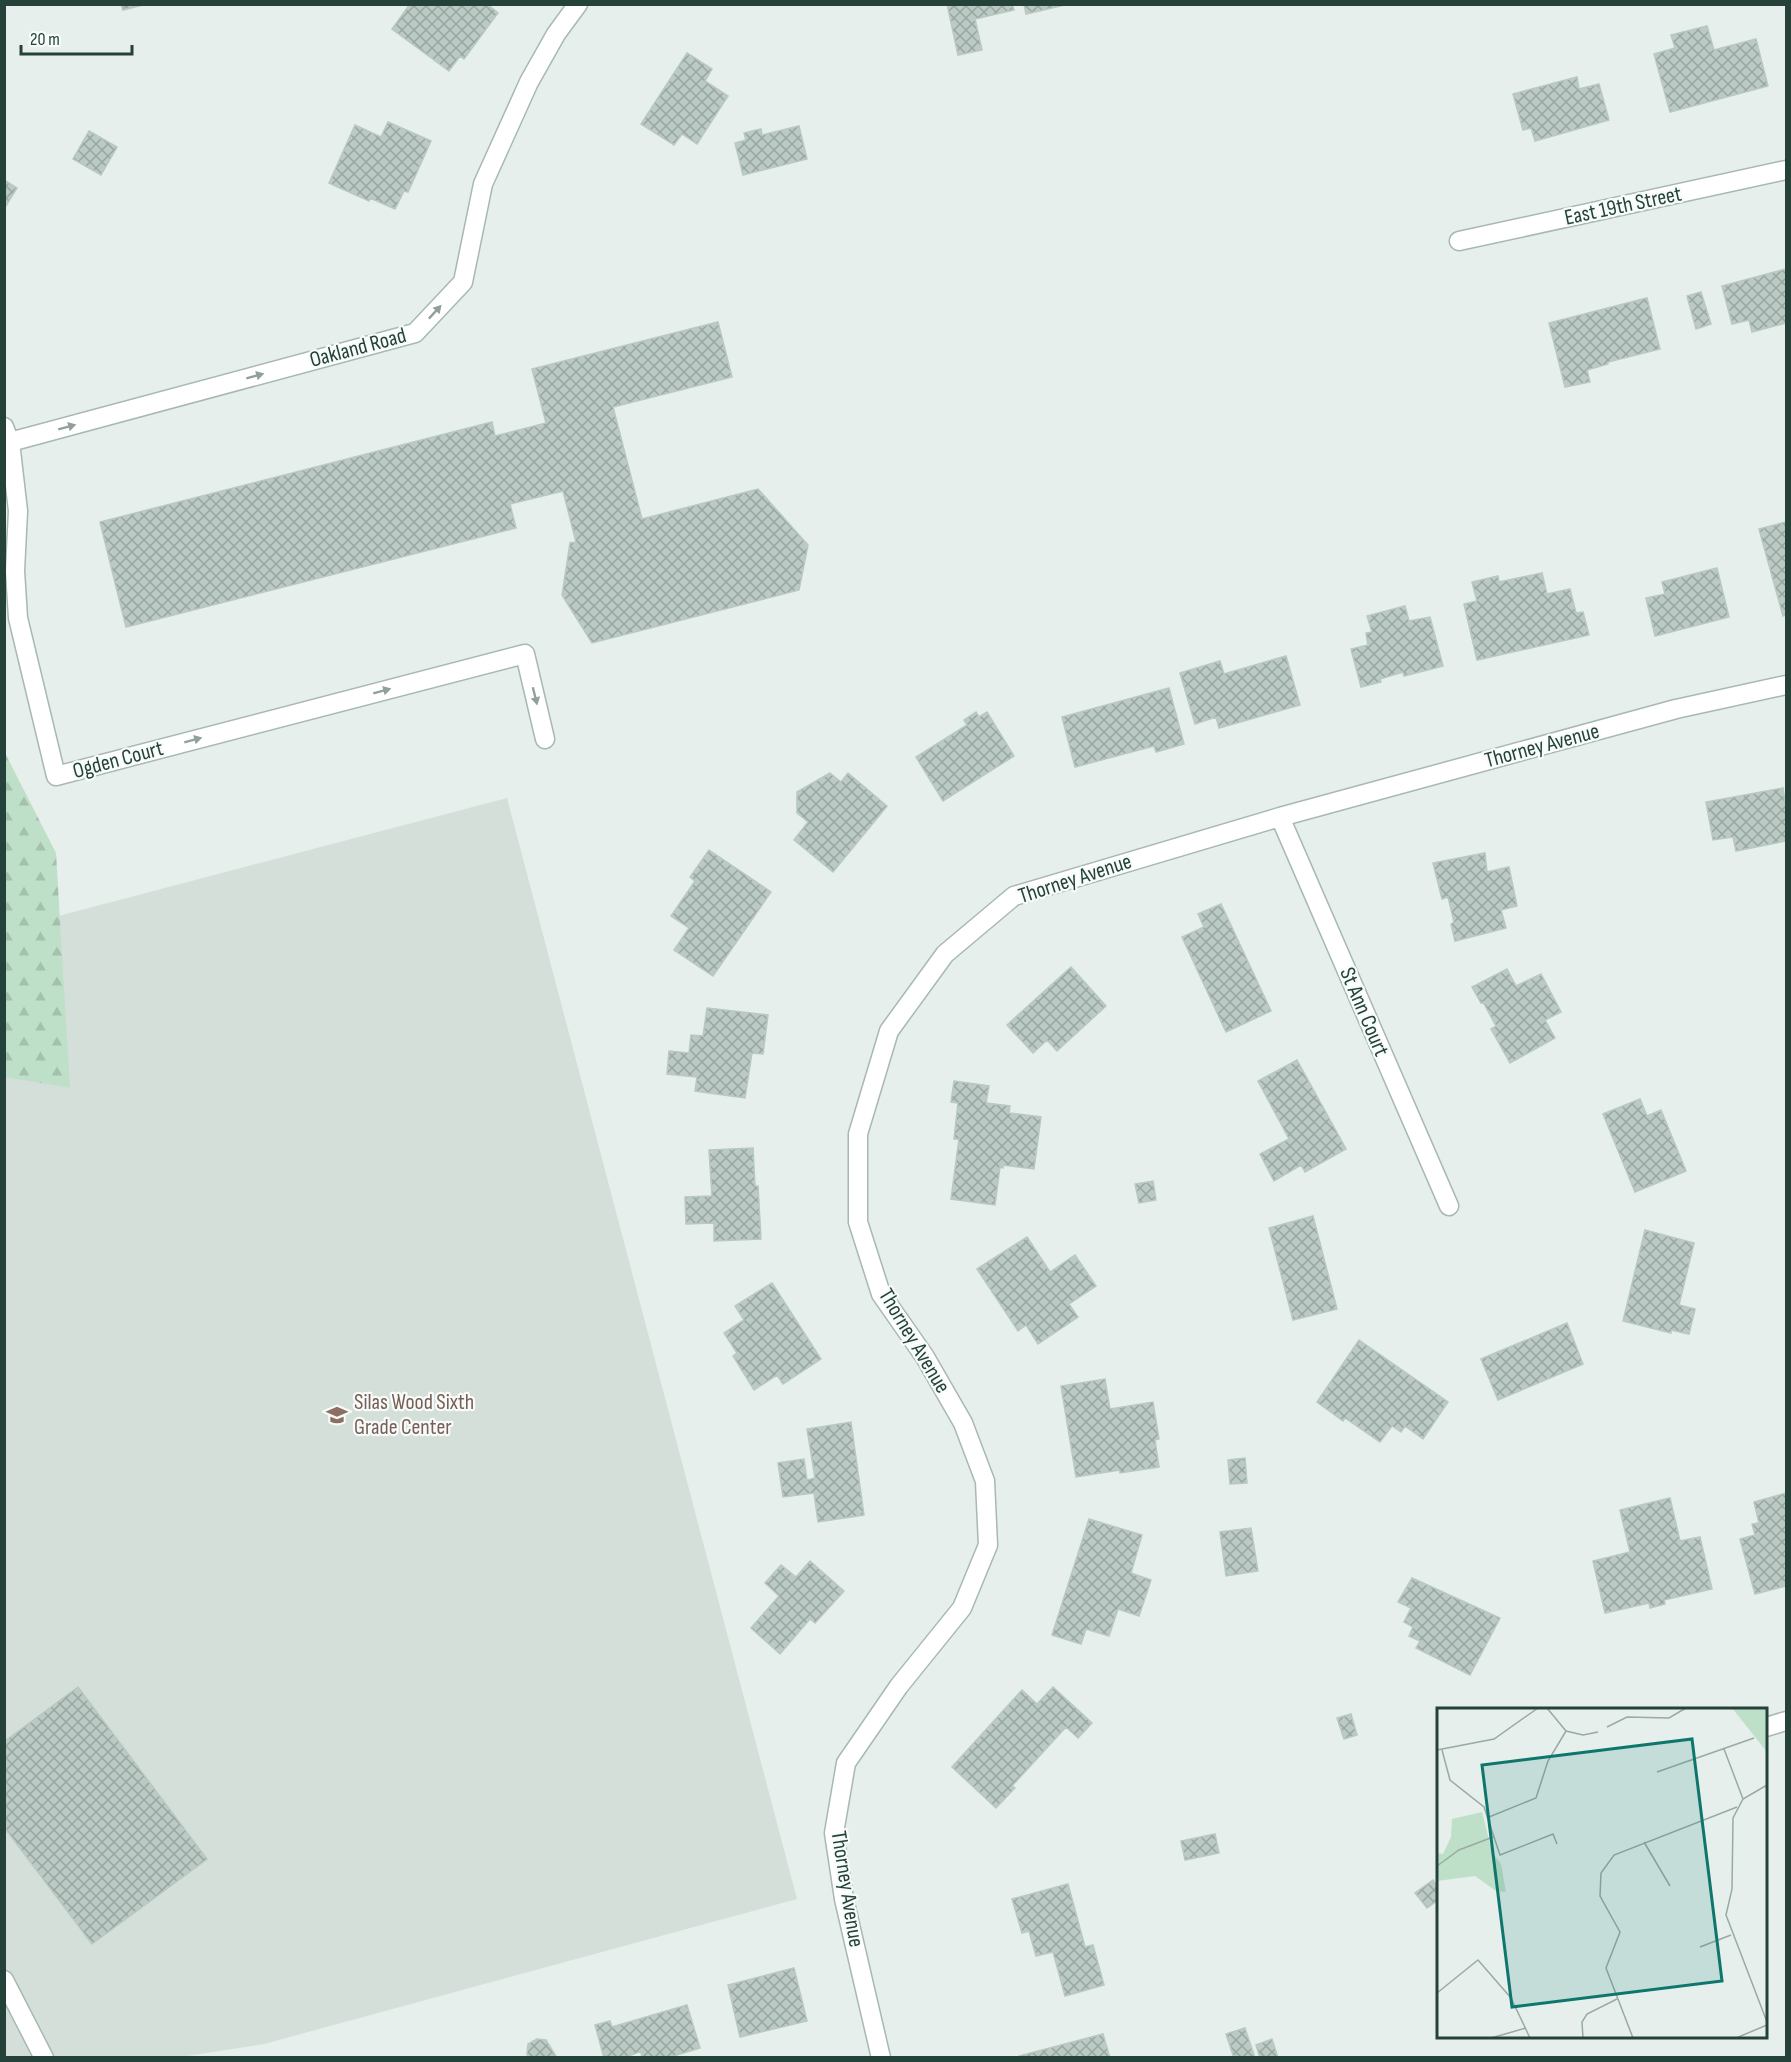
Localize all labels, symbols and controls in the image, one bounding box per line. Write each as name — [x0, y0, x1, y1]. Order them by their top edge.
scale bar — [21, 18, 132, 56]
text: 20 m — [30, 29, 60, 50]
street label: East 19th Street — [1562, 180, 1684, 232]
one-way arrow — [428, 305, 441, 320]
street label: Oakland Road — [307, 322, 409, 374]
one-way arrow — [246, 371, 264, 381]
one-way arrow — [58, 422, 76, 431]
one-way arrow — [373, 686, 391, 696]
one-way arrow — [531, 687, 540, 706]
street label: Thorney Avenue — [1482, 718, 1602, 774]
street label: Ogden Court — [70, 735, 166, 785]
one-way arrow — [184, 735, 203, 745]
street label: Thorney Avenue — [1015, 848, 1135, 910]
street label: St Ann Court — [1333, 964, 1395, 1061]
street label: Thorney Avenue — [872, 1284, 956, 1398]
place label: Silas Wood Sixth Grade Center — [354, 1389, 474, 1441]
school or university icon: Silas Wood Sixth Grade Center — [325, 1403, 349, 1427]
inset map — [1437, 1708, 1767, 2038]
street label: Thorney Avenue — [824, 1829, 870, 1949]

